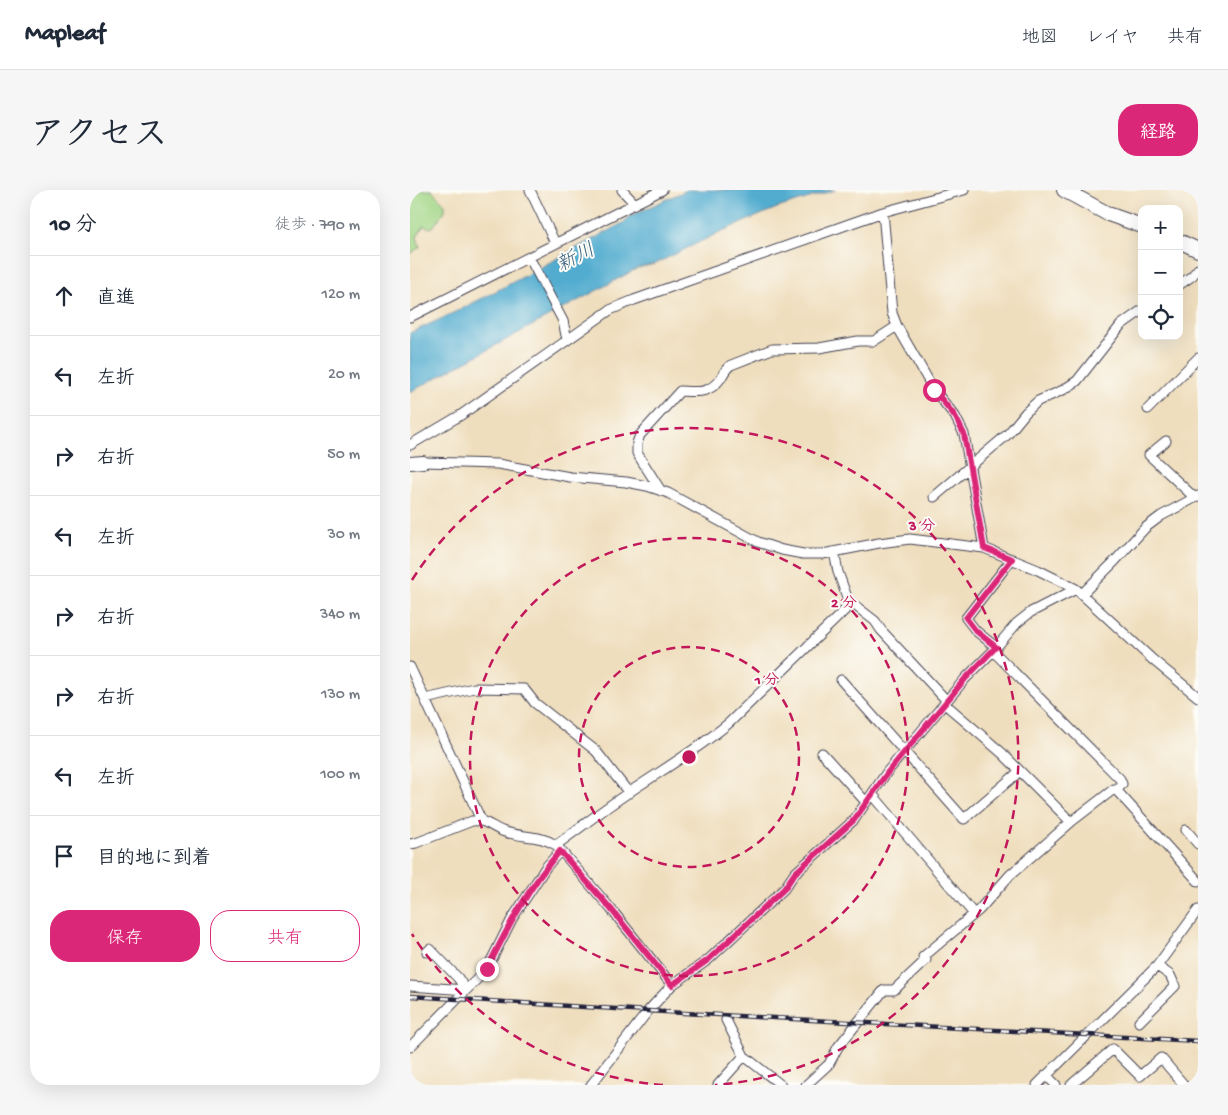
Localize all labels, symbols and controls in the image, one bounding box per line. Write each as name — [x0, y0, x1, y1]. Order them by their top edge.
text: Mapleaf — [25, 20, 105, 49]
text: 地図 — [1022, 28, 1058, 49]
text: レイヤ — [1086, 28, 1139, 49]
text: 共有 — [1167, 28, 1203, 49]
button: 経路 — [1118, 104, 1198, 156]
text: アクセス — [30, 117, 168, 158]
map controls — [1138, 205, 1183, 340]
button: + — [1138, 205, 1183, 250]
text: 10 分 — [50, 214, 96, 239]
text: 徒歩 · 790 m — [275, 217, 360, 236]
water label: 新川 — [553, 239, 600, 278]
button: − — [1138, 250, 1183, 295]
icon: ahead — [50, 282, 78, 310]
text: 120 m — [321, 286, 360, 305]
text: 直進 — [97, 288, 135, 311]
button: locate — [1138, 295, 1183, 340]
icon: left — [50, 362, 78, 390]
text: 20 m — [328, 366, 360, 385]
text: 左折 — [97, 368, 135, 391]
route start — [923, 379, 946, 402]
icon: right — [50, 442, 78, 470]
text: 50 m — [327, 446, 360, 465]
text: 右折 — [97, 448, 135, 471]
text: 3 分 — [908, 518, 935, 536]
icon: left — [50, 522, 78, 550]
text: 30 m — [327, 526, 360, 545]
text: 左折 — [97, 528, 135, 551]
text: 2 分 — [831, 595, 857, 613]
icon: right — [50, 602, 78, 630]
text: 340 m — [320, 606, 360, 625]
text: 右折 — [97, 608, 135, 631]
text: 1 分 — [754, 672, 779, 690]
icon: right — [50, 682, 78, 710]
text: 130 m — [321, 686, 360, 705]
text: 右折 — [97, 688, 135, 711]
centre of rings — [680, 748, 698, 766]
icon: left — [50, 762, 78, 790]
text: 100 m — [320, 766, 360, 785]
text: 左折 — [97, 768, 135, 791]
icon: arrive — [50, 842, 78, 870]
text: 目的地に到着 — [97, 848, 211, 871]
button: 保存 — [50, 910, 200, 962]
button: 共有 — [210, 910, 360, 962]
route end — [476, 958, 499, 981]

